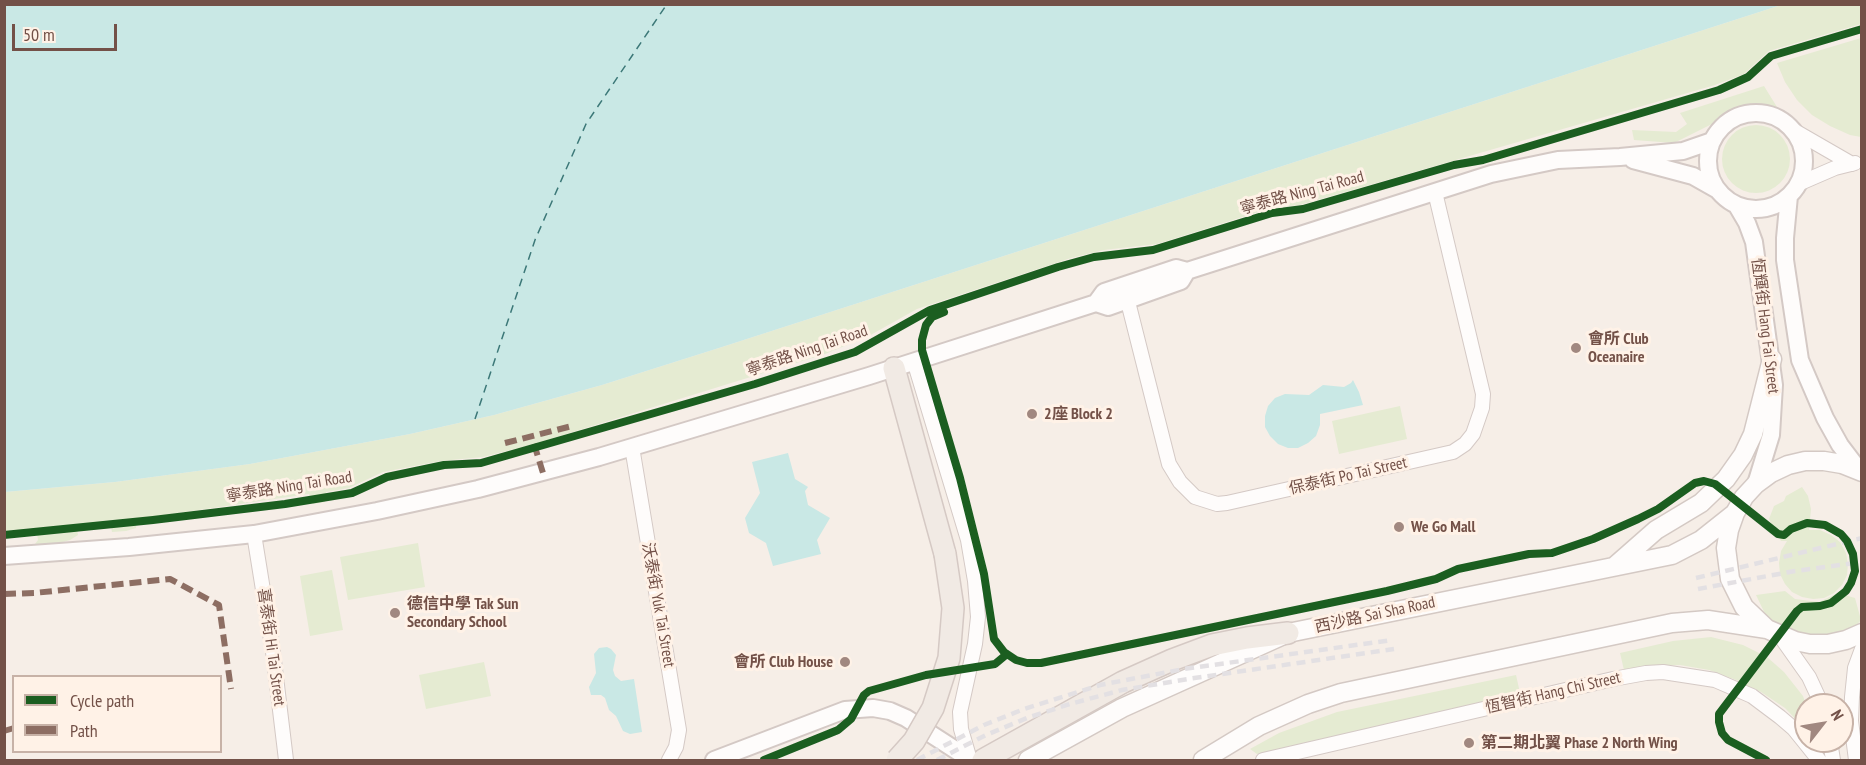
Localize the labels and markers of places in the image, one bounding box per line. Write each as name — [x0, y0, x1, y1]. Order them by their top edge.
place label: 會所 Club Oceanaire — [1588, 329, 1649, 367]
marker: 會所 Club Oceanaire — [1569, 341, 1583, 355]
place label: 2座 Block 2 — [1044, 404, 1113, 424]
marker: 2座 Block 2 — [1025, 407, 1039, 421]
place label: We Go Mall — [1411, 517, 1475, 537]
marker: We Go Mall — [1392, 520, 1406, 534]
place label: 德信中學 Tak Sun Secondary School — [407, 594, 518, 632]
marker: 德信中學 Tak Sun Secondary School — [388, 606, 402, 620]
place label: 會所 Club House — [734, 652, 833, 672]
marker: 會所 Club House — [838, 655, 852, 669]
place label: 第二期北翼 Phase 2 North Wing — [1481, 733, 1678, 753]
marker: 第二期北翼 Phase 2 North Wing — [1462, 736, 1476, 750]

